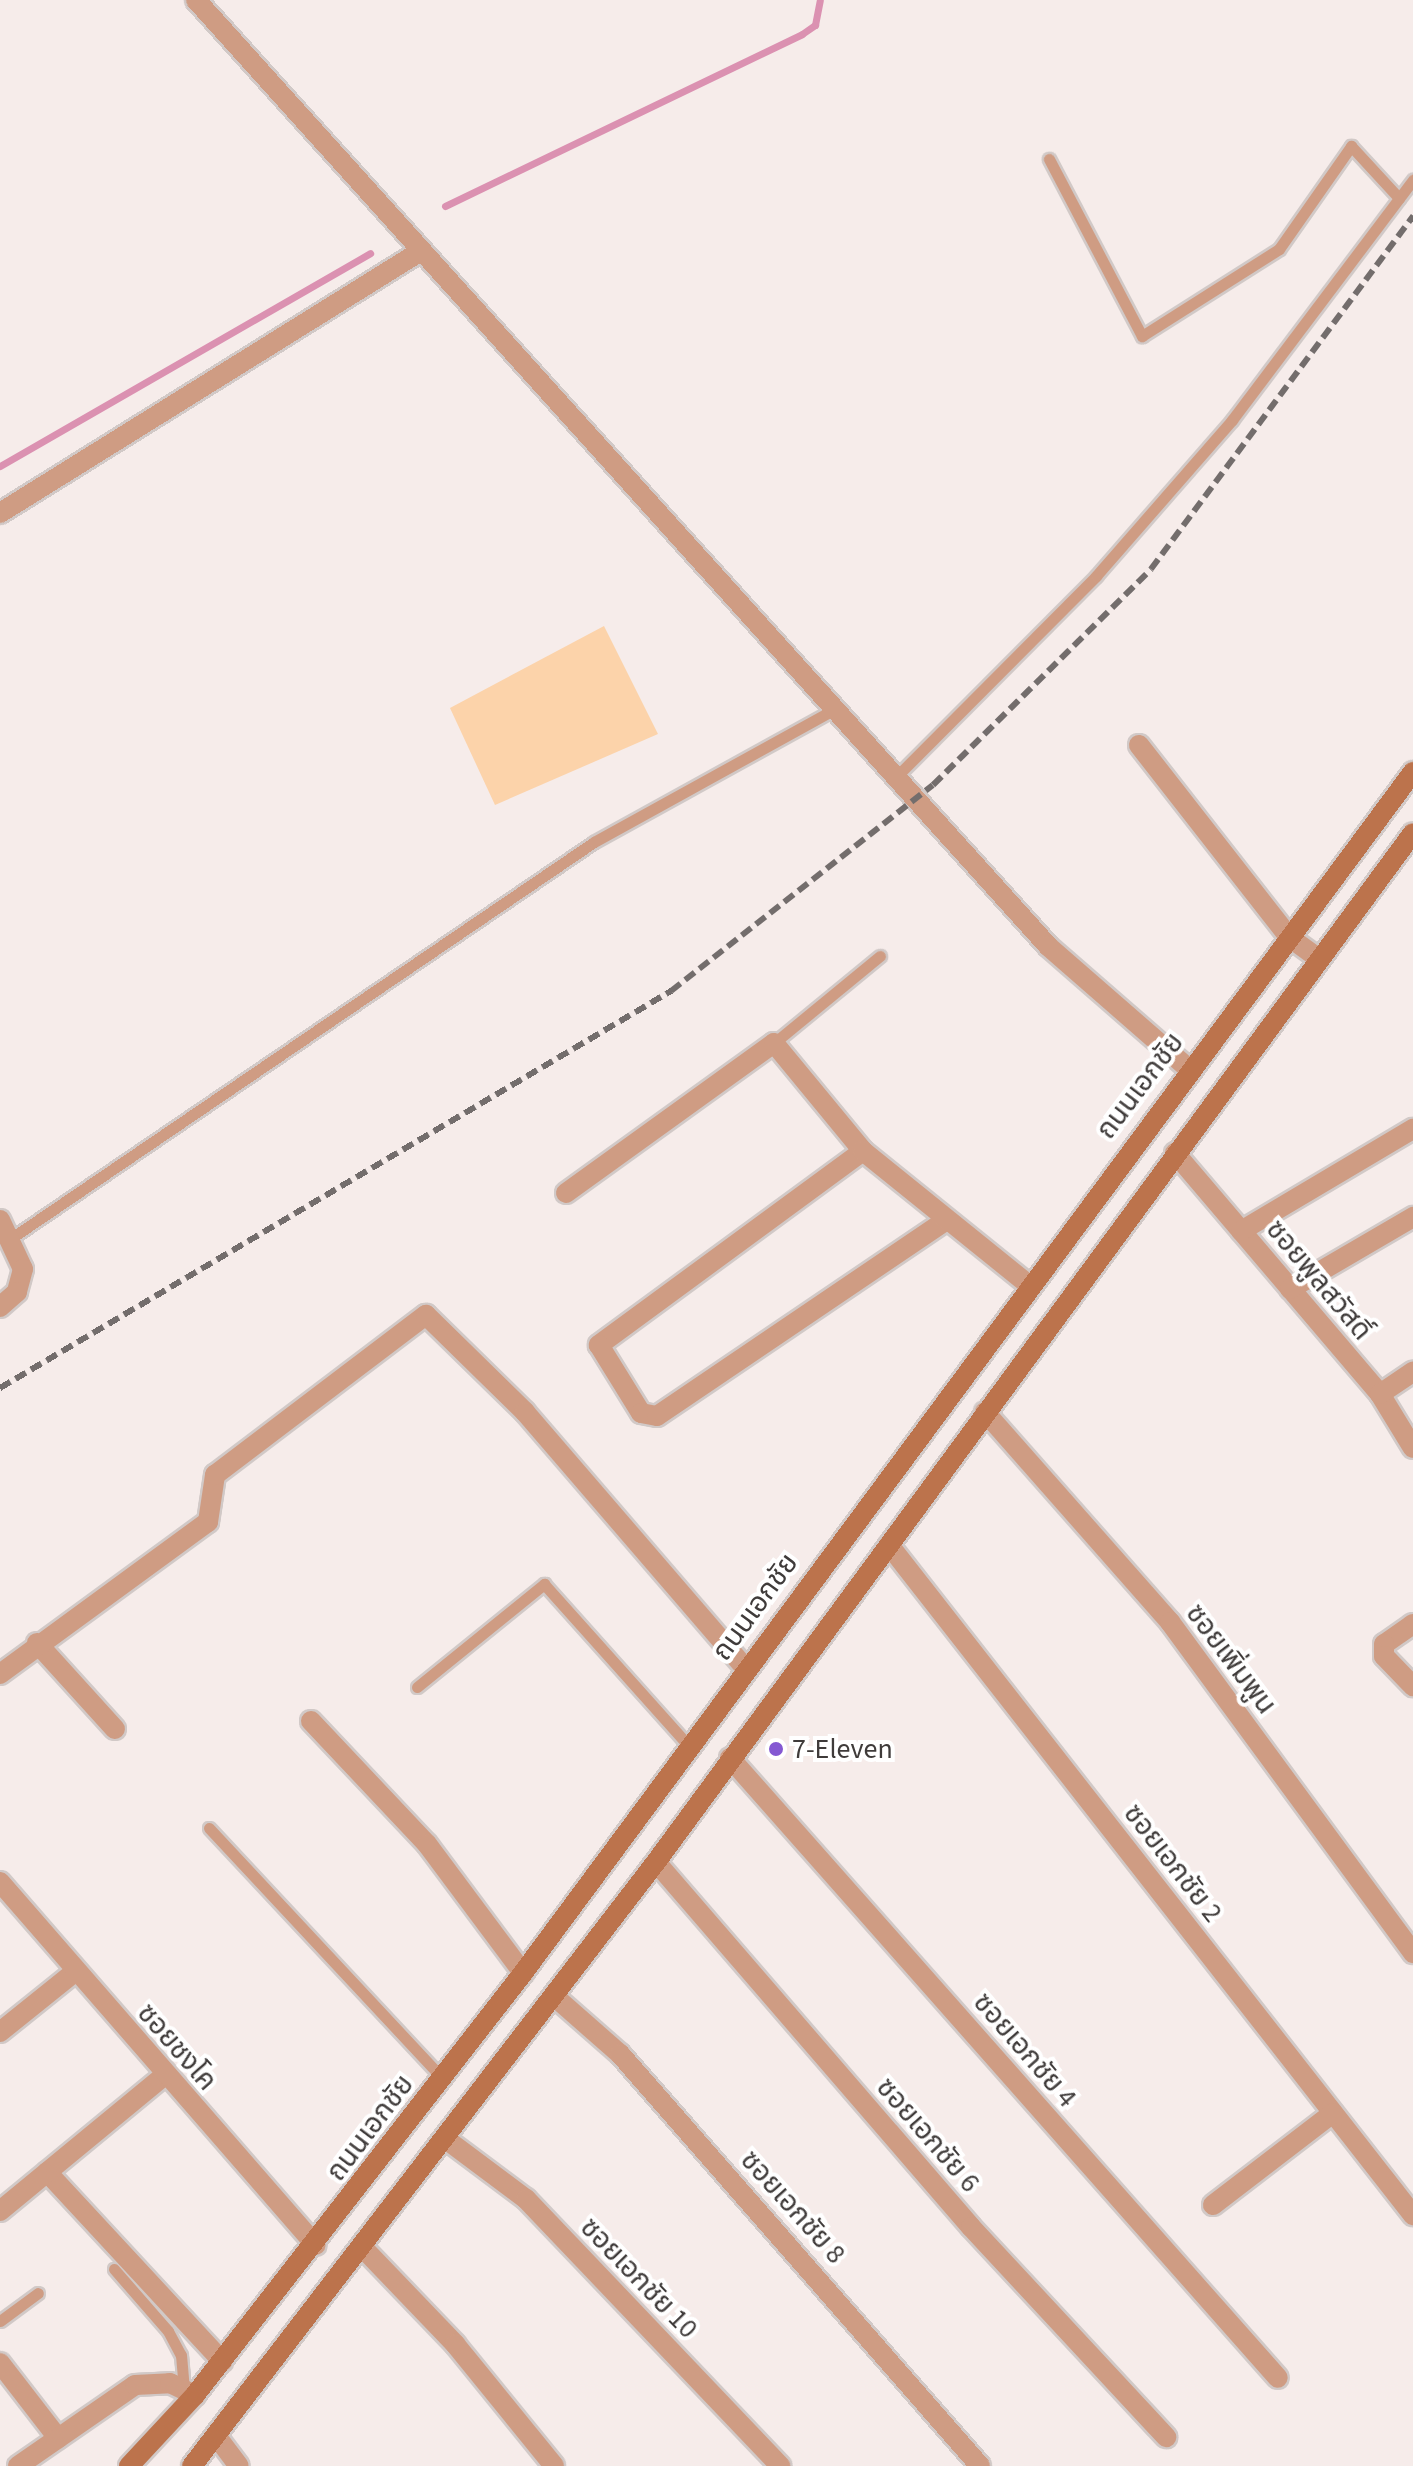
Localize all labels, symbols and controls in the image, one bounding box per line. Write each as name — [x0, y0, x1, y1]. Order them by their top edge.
street label: ถนนเอกชัย — [1089, 1026, 1191, 1146]
street label: ซอยพูลสวัสดิ์ — [1259, 1213, 1379, 1347]
street label: ถนนเอกชัย — [705, 1547, 805, 1667]
street label: ซอยเพิ่มพูน — [1179, 1597, 1283, 1721]
place label: 7-Eleven — [792, 1732, 893, 1766]
marker: 7-Eleven — [767, 1740, 785, 1758]
street label: ซอยเอกชัย 2 — [1116, 1797, 1230, 1929]
street label: ซอยเอกชัย 4 — [966, 1986, 1084, 2114]
street label: ซอยชงโค — [130, 1997, 224, 2097]
street label: ถนนเอกชัย — [319, 2068, 421, 2188]
street label: ซอยเอกชัย 6 — [869, 2071, 987, 2199]
street label: ซอยเอกชัย 8 — [733, 2143, 853, 2271]
street label: ซอยเอกชัย 10 — [573, 2211, 705, 2345]

